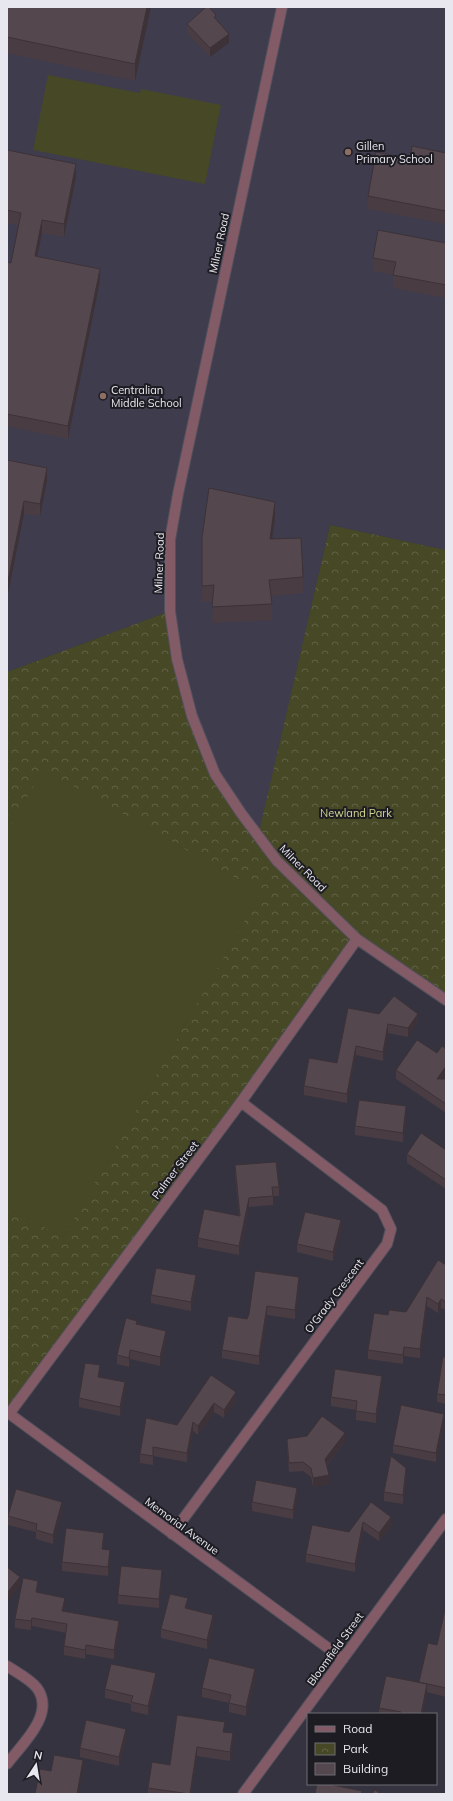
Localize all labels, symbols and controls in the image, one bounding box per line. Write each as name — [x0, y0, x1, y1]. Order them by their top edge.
place label: Gillen Primary School — [356, 139, 433, 166]
marker: Gillen Primary School — [343, 147, 353, 157]
street label: Milner Road — [206, 212, 232, 274]
place label: Centralian Middle School — [111, 383, 182, 410]
marker: Centralian Middle School — [98, 391, 108, 401]
street label: Milner Road — [151, 532, 167, 594]
park label: Newland Park — [320, 806, 392, 820]
street label: Milner Road — [277, 842, 329, 894]
street label: Palmer Street — [149, 1138, 201, 1202]
street label: O'Grady Crescent — [302, 1256, 367, 1336]
street label: Memorial Avenue — [142, 1494, 222, 1558]
street label: Bloomfield Street — [304, 1610, 366, 1688]
legend — [307, 1713, 437, 1785]
text: Road — [343, 1721, 372, 1736]
text: Park — [343, 1741, 369, 1756]
north arrow — [16, 1745, 56, 1785]
text: N — [33, 1748, 44, 1763]
text: Building — [343, 1761, 388, 1776]

